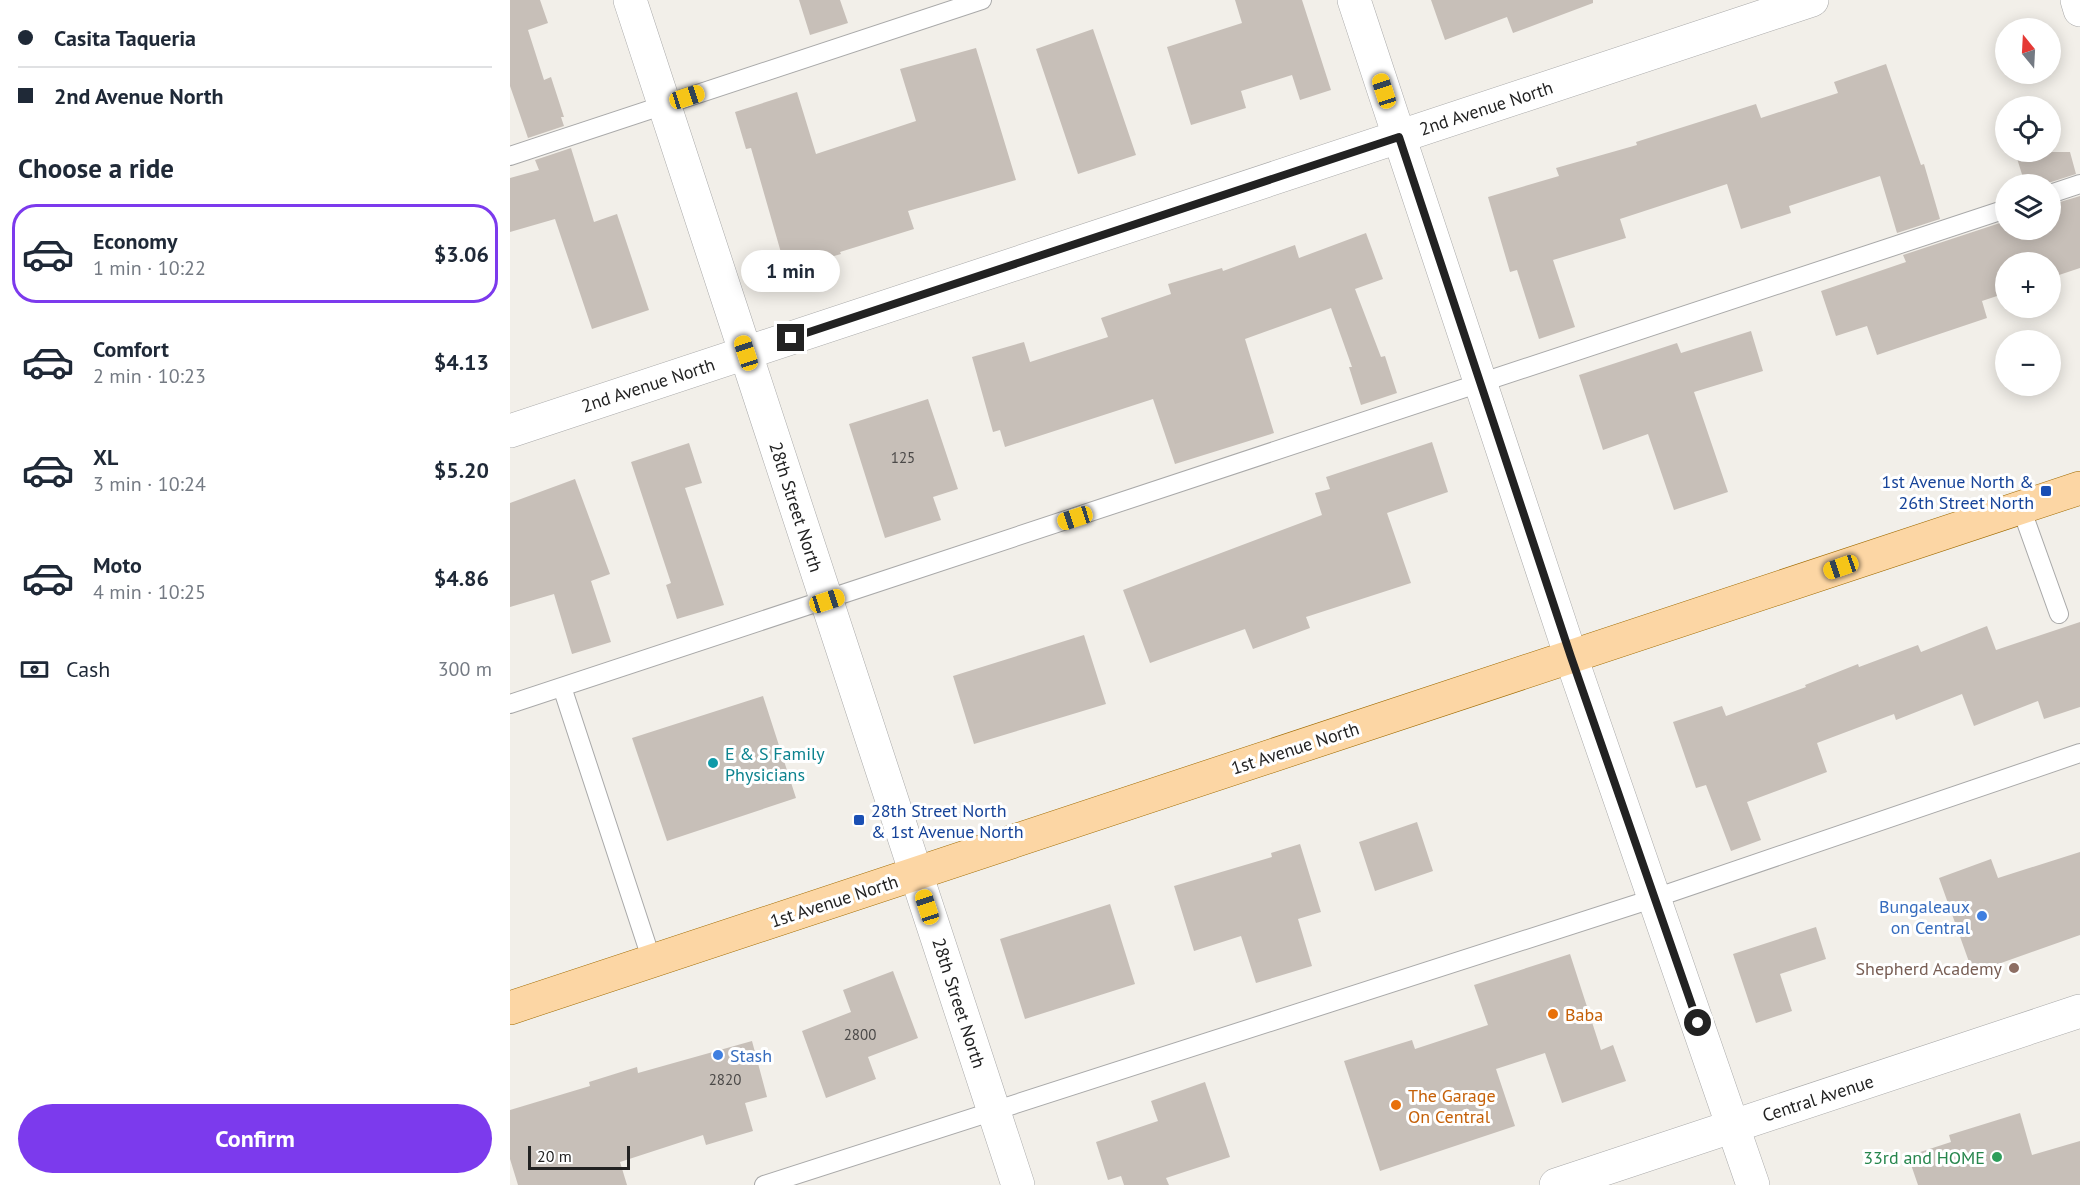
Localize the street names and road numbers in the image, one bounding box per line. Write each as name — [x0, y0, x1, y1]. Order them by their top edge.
street label: 2nd Avenue North — [1416, 76, 1556, 140]
street label: 2nd Avenue North — [578, 353, 718, 417]
street label: 28th Street North — [764, 439, 828, 575]
street label: 1st Avenue North — [1228, 716, 1362, 780]
street label: 1st Avenue North — [767, 869, 901, 933]
street label: 28th Street North — [927, 935, 991, 1071]
street label: Central Avenue — [1760, 1069, 1876, 1127]

